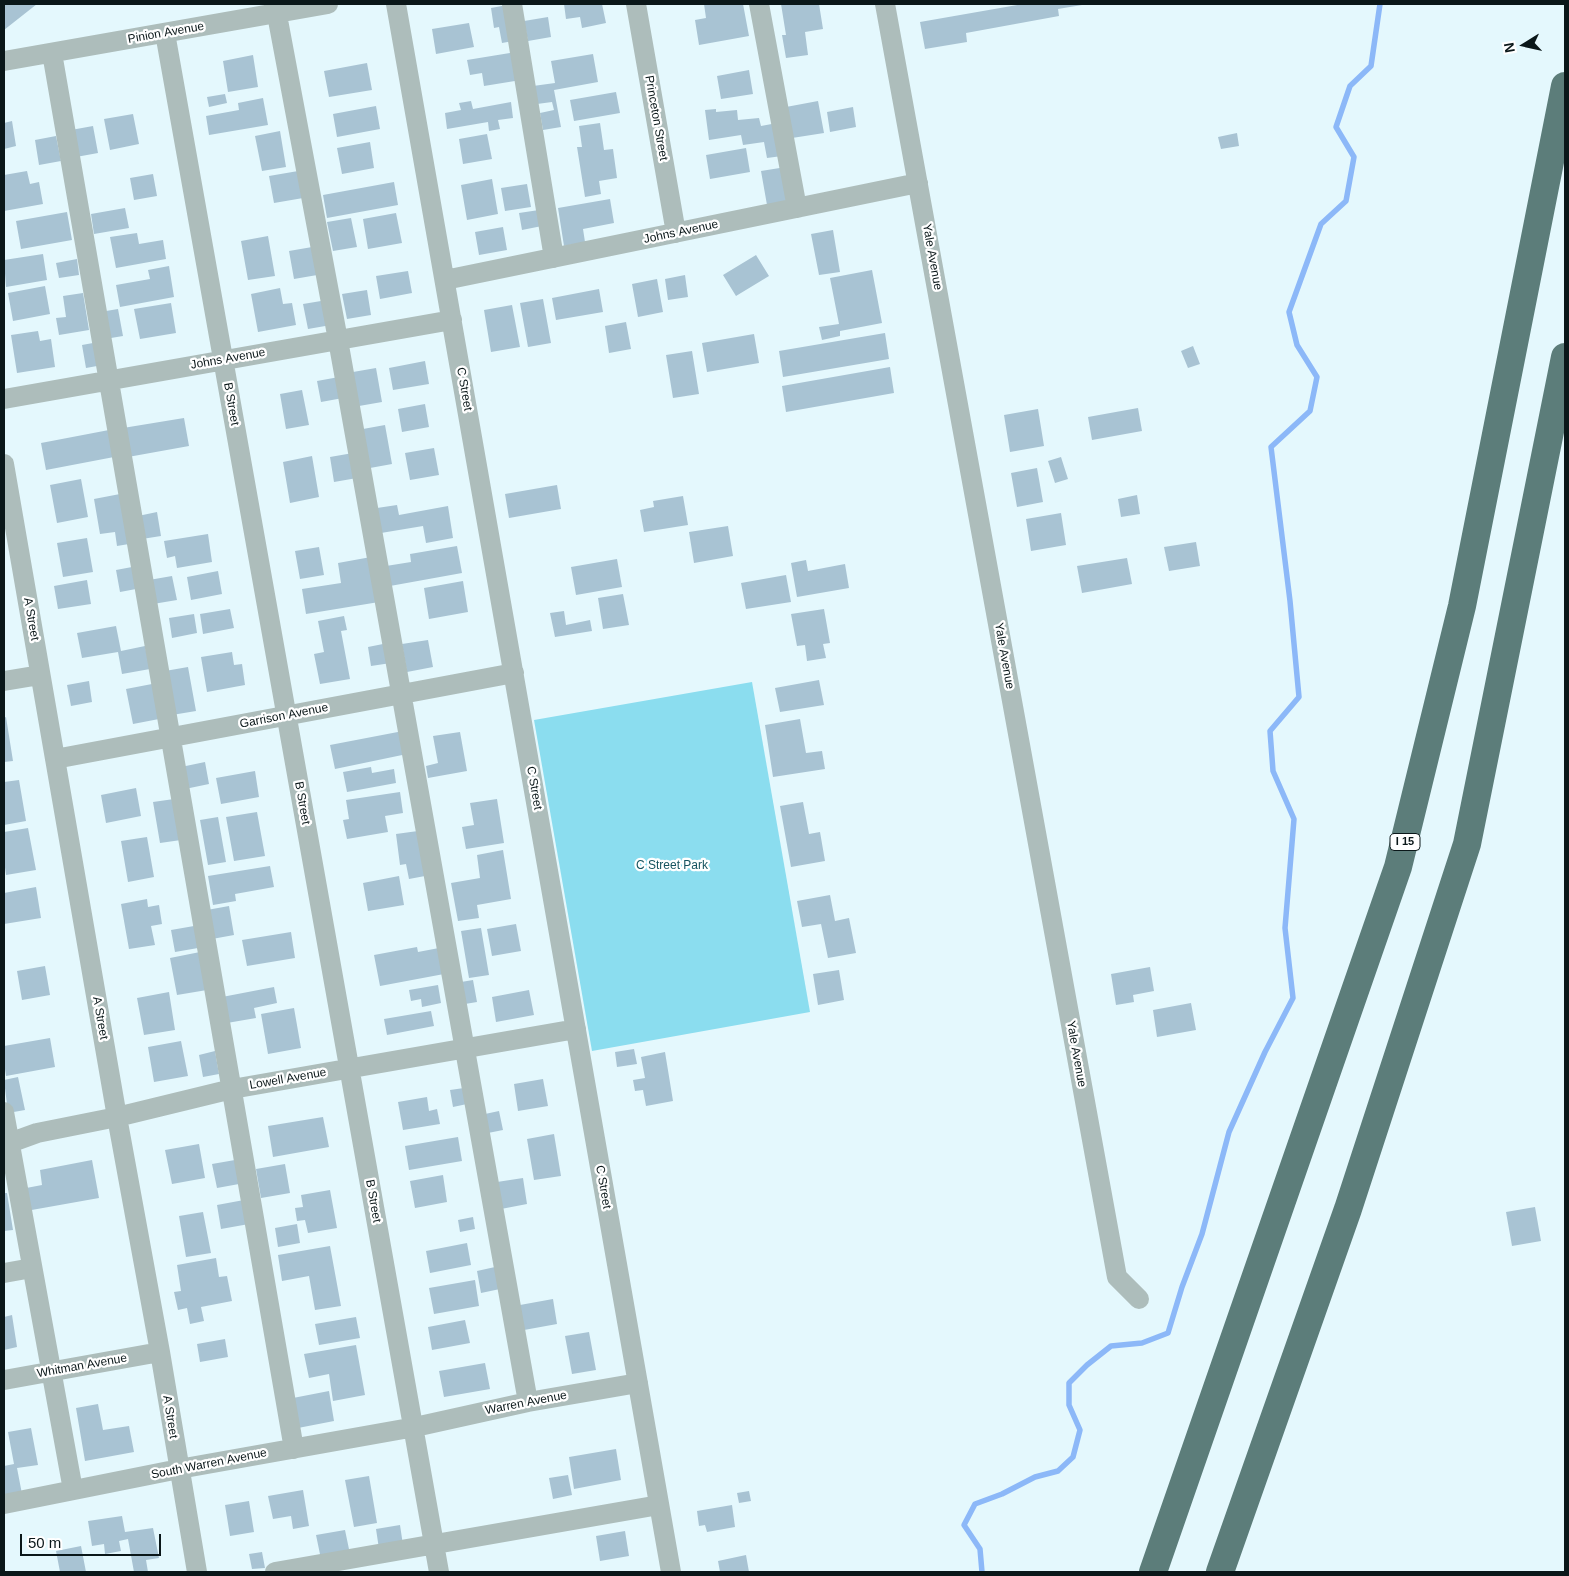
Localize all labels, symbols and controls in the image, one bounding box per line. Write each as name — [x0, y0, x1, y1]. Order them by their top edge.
street label: Pinion Avenue — [127, 19, 205, 47]
north arrow — [1499, 20, 1549, 70]
text: N — [1500, 41, 1518, 54]
street label: Princeton Street — [641, 74, 671, 162]
street label: Johns Avenue — [642, 217, 720, 247]
street label: Yale Avenue — [919, 223, 945, 291]
street label: Johns Avenue — [189, 345, 267, 373]
street label: C Street — [453, 366, 475, 412]
street label: B Street — [220, 381, 242, 427]
street label: A Street — [20, 596, 42, 642]
street label: Yale Avenue — [991, 622, 1017, 690]
street label: Garrison Avenue — [239, 700, 329, 732]
street label: C Street — [523, 765, 545, 811]
street label: B Street — [291, 780, 313, 826]
road number: I 15 — [1390, 834, 1420, 850]
park label: C Street Park — [636, 859, 708, 873]
street label: A Street — [89, 995, 111, 1041]
street label: Yale Avenue — [1063, 1020, 1089, 1088]
street label: Lowell Avenue — [248, 1065, 328, 1093]
street label: C Street — [592, 1164, 614, 1210]
street label: B Street — [362, 1178, 384, 1224]
street label: Whitman Avenue — [36, 1351, 128, 1381]
street label: Warren Avenue — [484, 1388, 568, 1418]
street label: A Street — [159, 1394, 181, 1440]
street label: South Warren Avenue — [150, 1446, 268, 1482]
scale bar — [22, 1524, 164, 1556]
text: 50 m — [28, 1534, 61, 1551]

